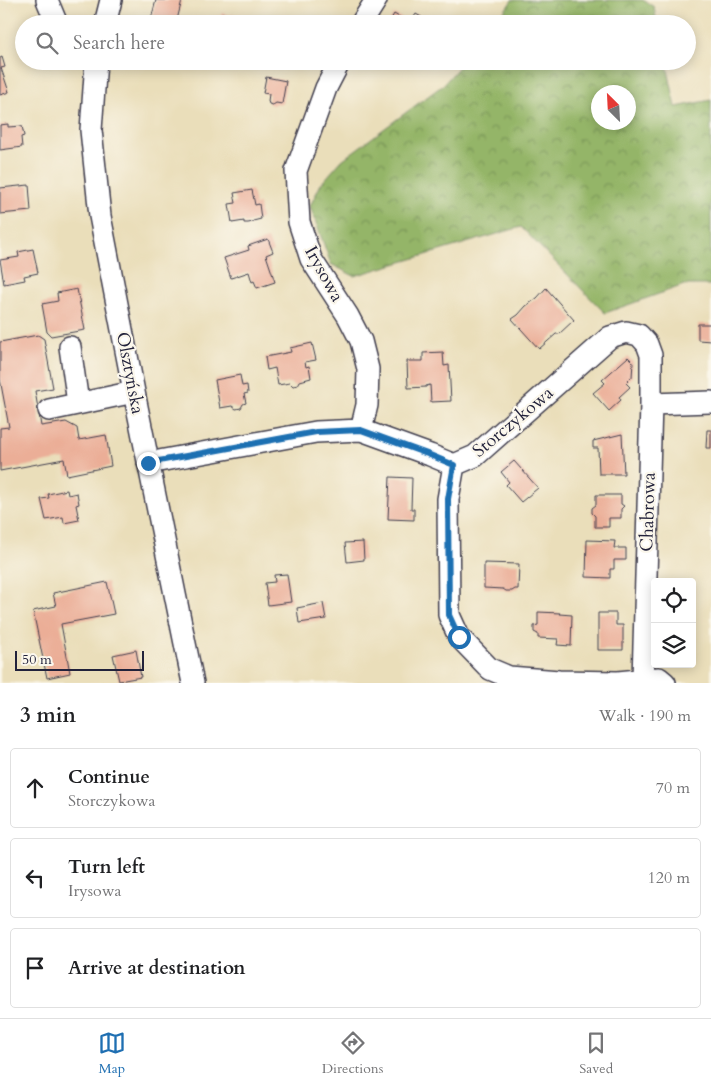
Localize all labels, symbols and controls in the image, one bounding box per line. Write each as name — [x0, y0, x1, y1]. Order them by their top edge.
search box — [15, 15, 696, 70]
icon: search — [33, 29, 61, 57]
text: Search here — [73, 30, 165, 56]
north arrow — [591, 85, 636, 130]
street label: Irysowa — [298, 242, 350, 307]
street label: Olsztyńska — [110, 330, 150, 416]
street label: Storczykowa — [467, 381, 559, 463]
route end — [137, 452, 160, 475]
street label: Chabrowa — [634, 472, 662, 552]
map controls — [651, 578, 696, 668]
button: locate — [651, 578, 696, 623]
button: layers — [651, 623, 696, 668]
route start — [448, 626, 471, 649]
scale bar — [15, 648, 144, 671]
text: 50 m — [22, 650, 52, 669]
text: 3 min — [20, 701, 76, 730]
text: Walk · 190 m — [599, 705, 691, 727]
text: Continue — [68, 764, 150, 790]
icon: ahead — [21, 774, 49, 802]
text: 70 m — [656, 777, 690, 799]
text: Storczykowa — [68, 790, 155, 812]
text: Turn left — [68, 854, 145, 880]
icon: left — [21, 864, 49, 892]
text: 120 m — [648, 867, 690, 889]
text: Irysowa — [68, 880, 122, 902]
icon: arrive — [21, 954, 49, 982]
text: Arrive at destination — [68, 955, 245, 981]
tab: Map — [98, 1029, 126, 1078]
tab: Directions — [322, 1029, 383, 1078]
tab: Saved — [579, 1029, 613, 1078]

